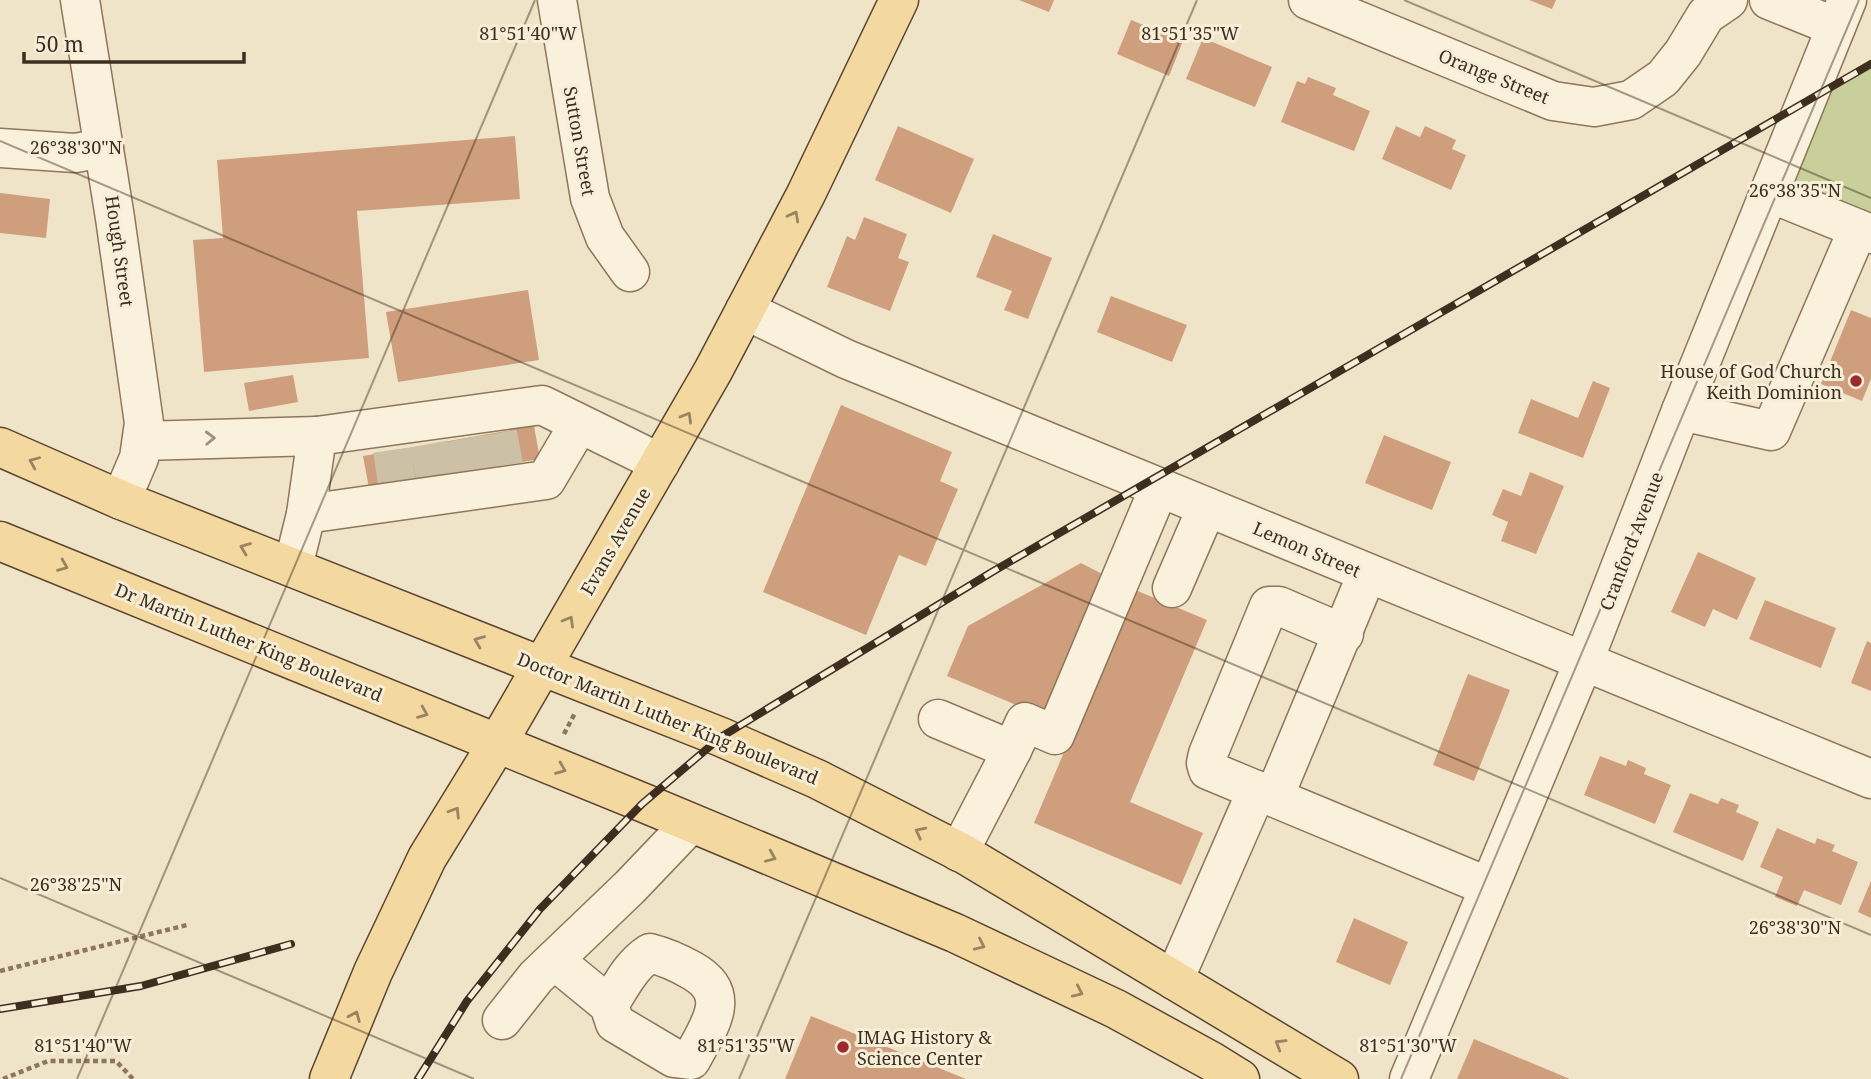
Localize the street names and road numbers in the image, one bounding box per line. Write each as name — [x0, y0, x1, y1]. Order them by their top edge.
street label: Orange Street — [1435, 43, 1553, 109]
street label: Sutton Street — [559, 84, 601, 198]
street label: Hough Street — [100, 194, 140, 308]
street label: Cranford Avenue — [1594, 468, 1668, 614]
street label: Evans Avenue — [574, 483, 656, 599]
street label: Lemon Street — [1250, 516, 1364, 582]
street label: Dr Martin Luther King Boulevard — [112, 577, 386, 707]
street label: Doctor Martin Luther King Boulevard — [514, 646, 822, 790]

